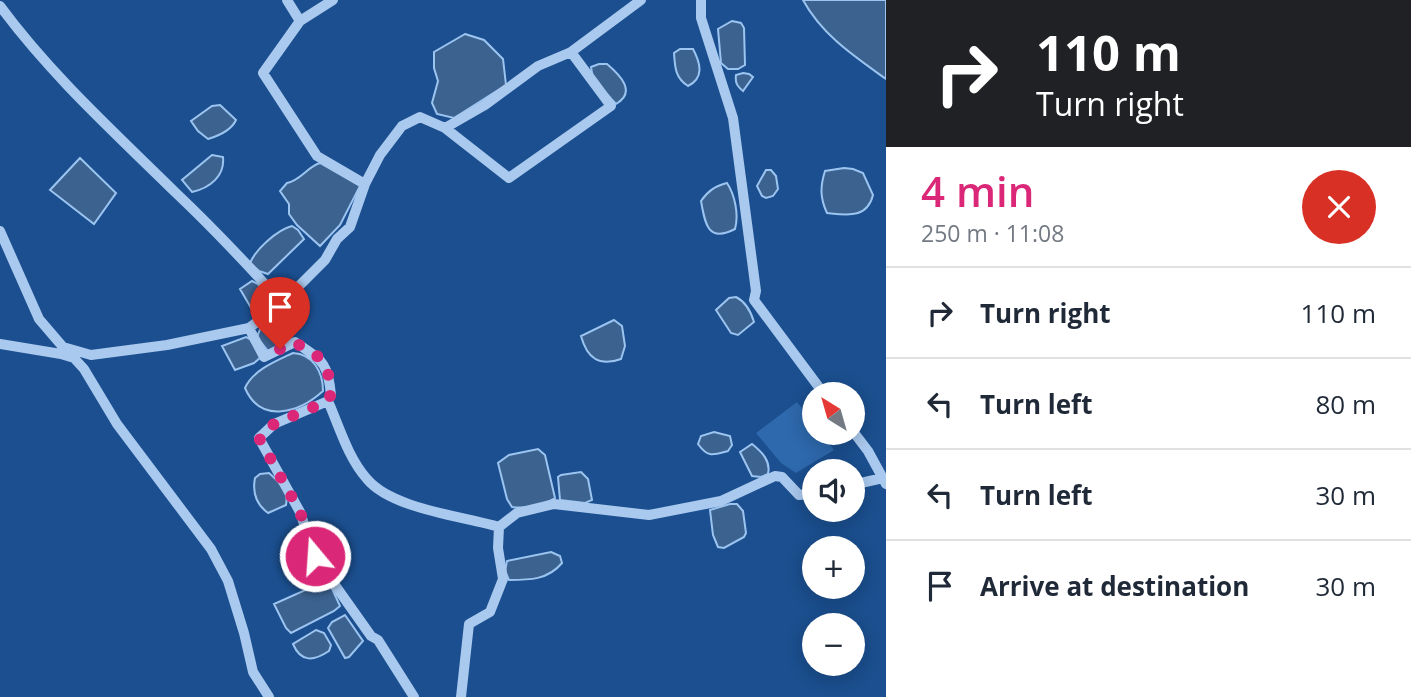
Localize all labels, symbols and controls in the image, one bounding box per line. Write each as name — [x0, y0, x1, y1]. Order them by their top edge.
text: 110 m — [1036, 19, 1181, 85]
icon: right — [921, 28, 1012, 119]
text: Turn right — [1036, 82, 1184, 125]
text: 4 min — [921, 162, 1034, 219]
button: close — [1302, 170, 1376, 244]
text: 250 m · 11:08 — [921, 217, 1064, 249]
pin — [250, 277, 310, 349]
icon: arrive — [261, 288, 299, 326]
icon: right — [921, 294, 959, 332]
text: Turn right — [980, 295, 1111, 331]
text: 110 m — [1301, 295, 1376, 331]
north arrow — [802, 382, 864, 444]
map controls — [802, 382, 865, 676]
icon: left — [921, 385, 959, 423]
text: Turn left — [980, 386, 1092, 422]
text: 80 m — [1315, 386, 1376, 422]
button: sound — [802, 459, 865, 522]
icon: left — [921, 476, 959, 514]
text: Turn left — [980, 477, 1092, 513]
text: 30 m — [1315, 477, 1376, 513]
position arrow — [278, 519, 352, 593]
button: + — [802, 536, 865, 599]
icon: arrive — [921, 567, 959, 605]
text: Arrive at destination — [980, 568, 1249, 604]
text: 30 m — [1315, 568, 1376, 604]
button: − — [802, 613, 865, 676]

